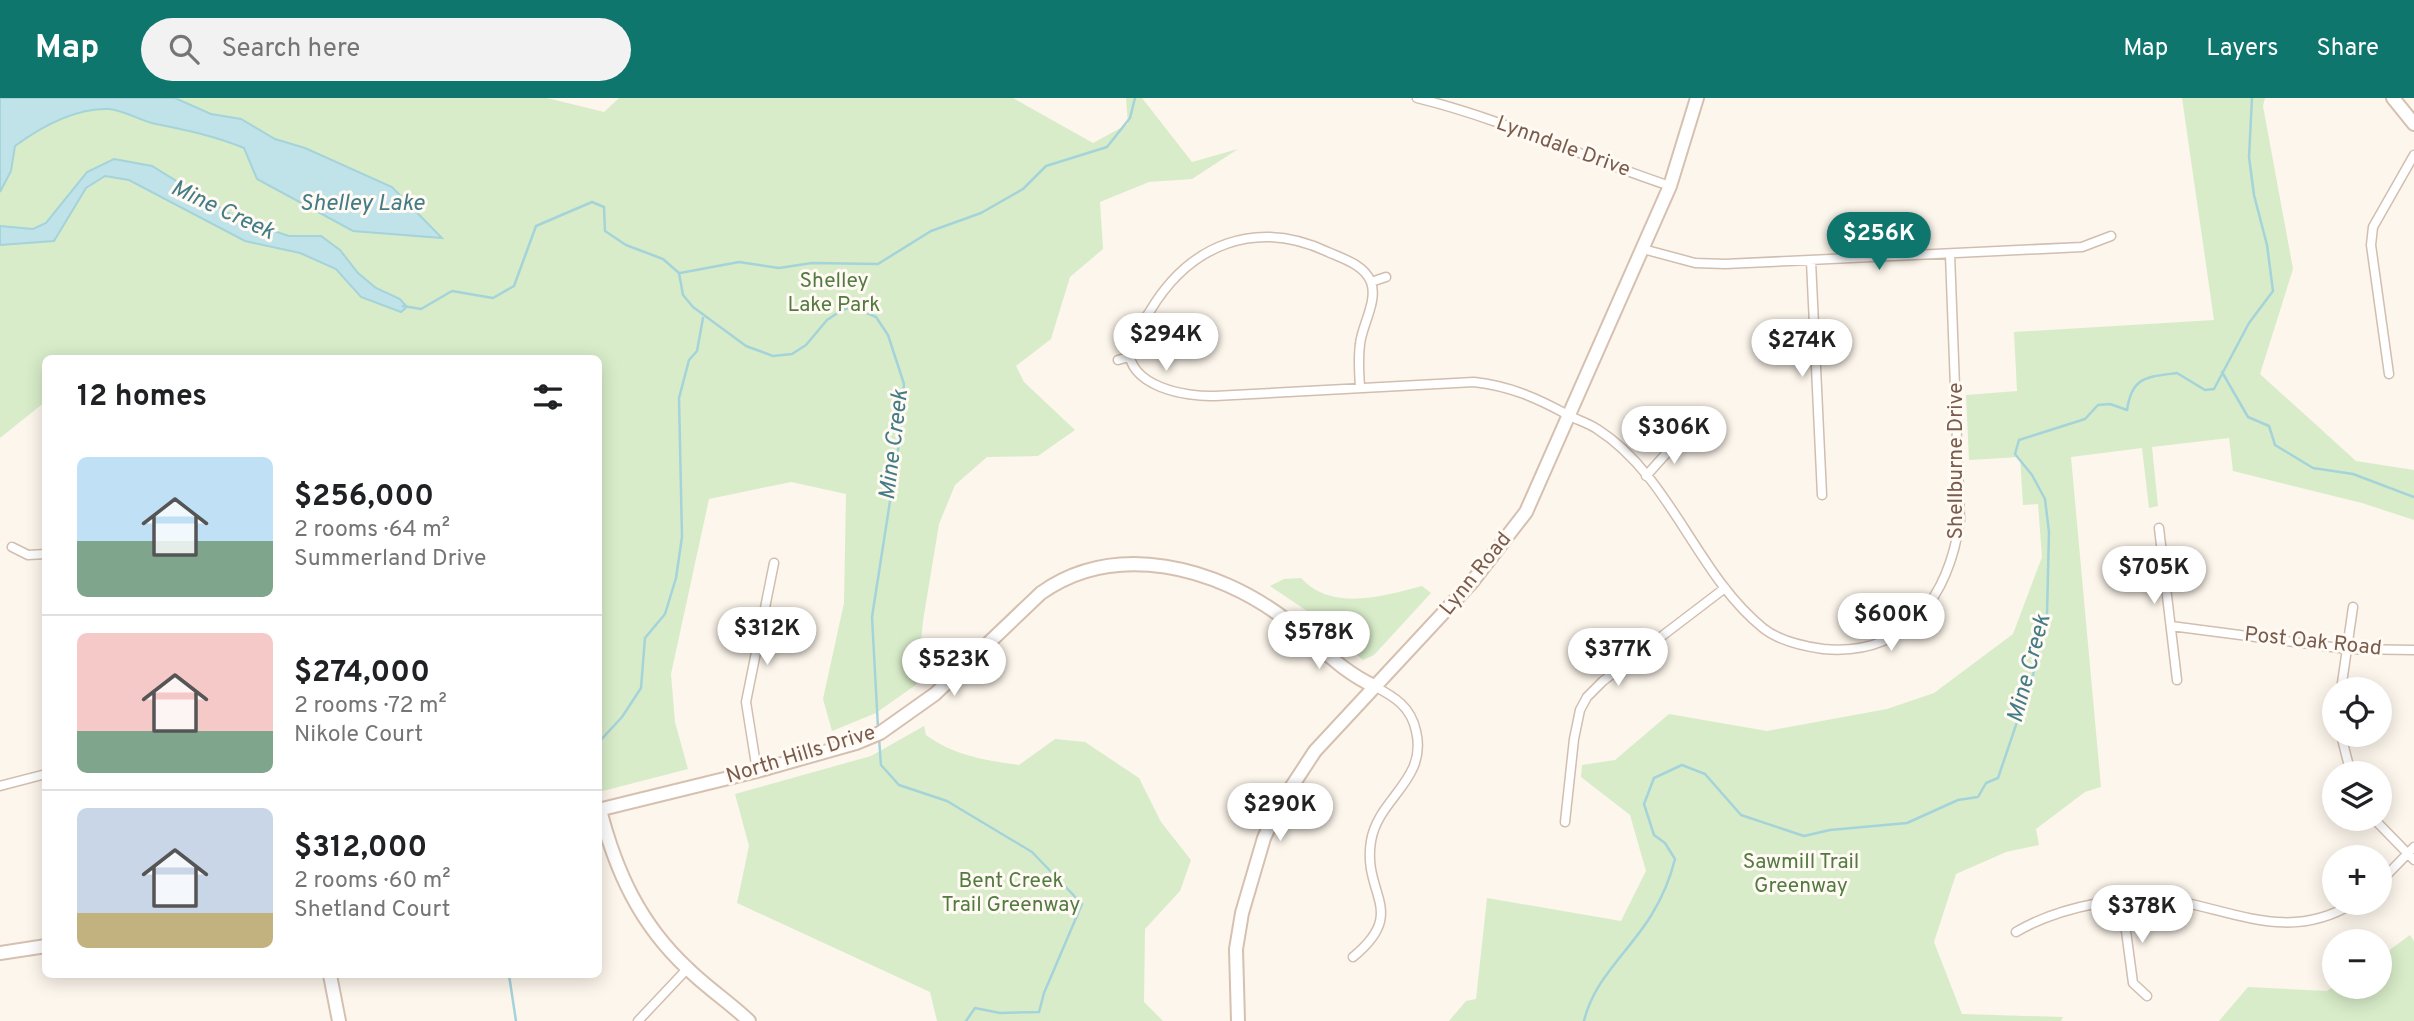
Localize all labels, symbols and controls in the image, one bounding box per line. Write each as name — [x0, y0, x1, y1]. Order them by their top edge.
search box — [141, 18, 631, 81]
text: Map — [35, 28, 99, 70]
icon: search — [165, 30, 203, 68]
text: Search here — [221, 33, 360, 66]
text: Map — [2123, 34, 2168, 64]
text: Layers — [2206, 34, 2278, 64]
text: Share — [2316, 34, 2379, 64]
street label: Lynndale Drive — [1492, 110, 1634, 184]
water label: Mine Creek — [166, 174, 279, 248]
water label: Shelley Lake — [300, 190, 426, 219]
pin: $256K — [1830, 212, 1928, 272]
text: $256K — [1843, 220, 1915, 249]
park label: Shelley Lake Park — [788, 268, 880, 319]
pin: $294K — [1117, 314, 1215, 373]
pin: $274K — [1753, 320, 1851, 379]
text: $294K — [1129, 321, 1203, 350]
text: $274K — [1767, 327, 1837, 356]
icon: filters — [529, 378, 567, 416]
text: 12 homes — [77, 379, 207, 416]
street label: Shellburne Drive — [1943, 383, 1970, 539]
water label: Mine Creek — [874, 388, 916, 502]
pin: $306K — [1625, 406, 1723, 466]
text: $306K — [1638, 414, 1710, 443]
text: $256,000 — [294, 479, 434, 516]
icon: home — [133, 485, 217, 569]
text: 2 rooms · 64 m² — [294, 516, 450, 545]
street label: Lynn Road — [1434, 527, 1518, 621]
text: Summerland Drive — [294, 545, 486, 574]
pin: $705K — [2105, 546, 2203, 606]
text: $705K — [2118, 554, 2190, 583]
pin: $600K — [1842, 594, 1940, 653]
text: $600K — [1854, 601, 1928, 630]
pin: $312K — [718, 608, 816, 667]
water label: Mine Creek — [2002, 611, 2058, 726]
pin: $578K — [1270, 612, 1368, 671]
text: $312K — [733, 615, 801, 644]
text: $578K — [1284, 619, 1354, 648]
street label: Post Oak Road — [2243, 621, 2383, 663]
pin: $377K — [1569, 628, 1667, 688]
text: $377K — [1584, 636, 1652, 665]
pin: $523K — [905, 638, 1003, 698]
text: $523K — [918, 646, 990, 675]
text: $274,000 — [294, 655, 430, 692]
icon: home — [133, 661, 217, 745]
map controls — [2322, 677, 2392, 999]
button: locate — [2322, 677, 2392, 747]
text: 2 rooms · 72 m² — [294, 692, 447, 721]
street label: North Hills Drive — [723, 719, 879, 791]
text: Nikole Court — [294, 721, 423, 750]
button: layers — [2322, 761, 2392, 831]
pin: $290K — [1231, 784, 1329, 843]
text: $290K — [1243, 791, 1317, 820]
text: $312,000 — [294, 830, 427, 867]
icon: home — [133, 836, 217, 920]
button: + — [2322, 845, 2392, 915]
park label: Sawmill Trail Greenway — [1743, 849, 1859, 900]
text: 2 rooms · 60 m² — [294, 867, 451, 896]
park label: Bent Creek Trail Greenway — [942, 868, 1080, 919]
pin: $378K — [2093, 886, 2191, 945]
text: $378K — [2107, 893, 2177, 922]
text: Shetland Court — [294, 896, 450, 925]
button: − — [2322, 929, 2392, 999]

